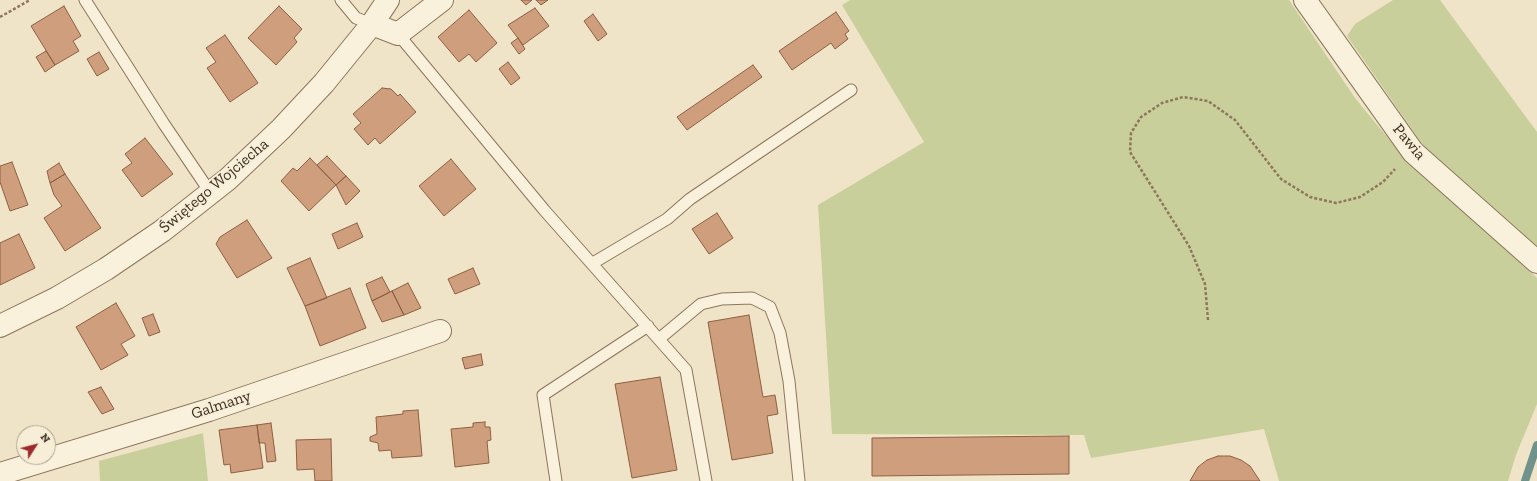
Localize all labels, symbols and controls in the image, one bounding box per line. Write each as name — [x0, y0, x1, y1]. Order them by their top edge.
street label: Pawia — [1388, 120, 1430, 164]
street label: Świętego Wojciecha — [155, 135, 273, 237]
street label: Galmany — [189, 386, 253, 424]
north arrow — [16, 425, 56, 465]
text: N — [38, 431, 53, 445]

